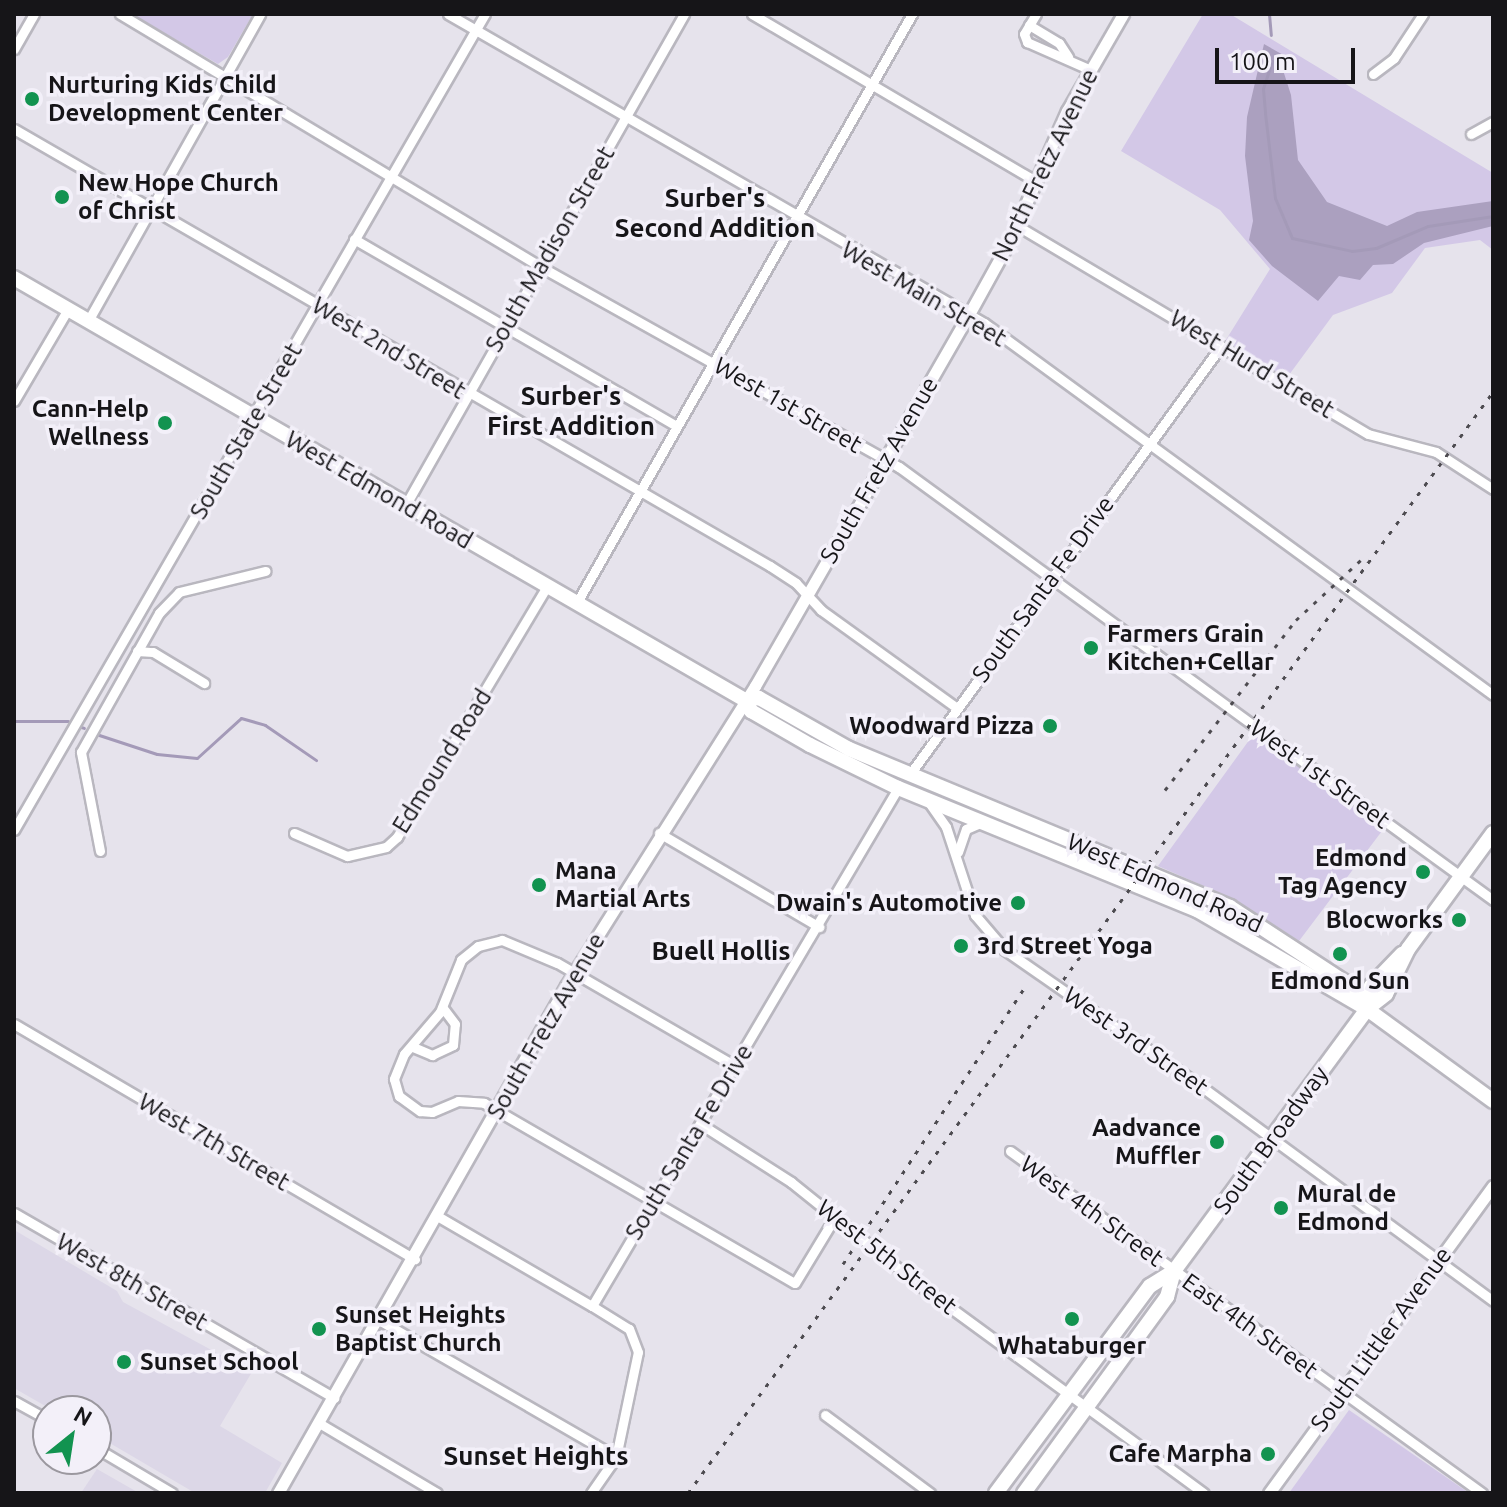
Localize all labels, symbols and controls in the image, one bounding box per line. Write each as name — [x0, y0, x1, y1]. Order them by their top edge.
scale bar — [1219, 32, 1359, 82]
text: 100 m — [1229, 48, 1296, 75]
street label: North Fretz Avenue — [986, 64, 1104, 266]
place label: Nurturing Kids Child Development Center — [48, 71, 283, 127]
marker: Nurturing Kids Child Development Center — [23, 90, 41, 108]
street label: South Madison Street — [479, 141, 621, 357]
place label: New Hope Church of Christ — [78, 169, 279, 225]
district label: Surber's Second Addition — [615, 182, 815, 244]
marker: New Hope Church of Christ — [53, 188, 71, 206]
street label: West Main Street — [836, 235, 1012, 353]
street label: West 2nd Street — [307, 291, 471, 405]
street label: West Hurd Street — [1165, 304, 1339, 424]
street label: South State Street — [184, 338, 308, 524]
street label: West 1st Street — [709, 351, 867, 459]
street label: South Fretz Avenue — [814, 372, 944, 568]
district label: Surber's First Addition — [487, 380, 655, 442]
place label: Cann-Help Wellness — [32, 395, 149, 451]
marker: Cann-Help Wellness — [156, 414, 174, 432]
street label: West Edmond Road — [280, 425, 478, 555]
street label: South Santa Fe Drive — [966, 490, 1120, 688]
place label: Farmers Grain Kitchen+Cellar — [1107, 620, 1274, 676]
marker: Farmers Grain Kitchen+Cellar — [1082, 639, 1100, 657]
street label: Edmound Road — [386, 684, 498, 838]
place label: Woodward Pizza — [849, 712, 1034, 740]
street label: West 1st Street — [1244, 713, 1396, 835]
marker: Woodward Pizza — [1041, 717, 1059, 735]
street label: West Edmond Road — [1063, 827, 1267, 939]
place label: Edmond Tag Agency — [1278, 844, 1407, 900]
place label: Mana Martial Arts — [555, 857, 691, 913]
marker: Edmond Tag Agency — [1414, 863, 1432, 881]
marker: Mana Martial Arts — [530, 876, 548, 894]
place label: Dwain's Automotive — [776, 889, 1002, 917]
marker: Dwain's Automotive — [1009, 894, 1027, 912]
place label: Blocworks — [1326, 906, 1443, 934]
marker: Blocworks — [1450, 911, 1468, 929]
street label: South Fretz Avenue — [481, 928, 611, 1124]
place label: 3rd Street Yoga — [977, 932, 1153, 960]
district label: Buell Hollis — [651, 935, 791, 967]
marker: 3rd Street Yoga — [952, 937, 970, 955]
marker: Edmond Sun — [1331, 945, 1349, 963]
place label: Edmond Sun — [1270, 967, 1410, 995]
street label: West 3rd Street — [1058, 981, 1214, 1101]
street label: South Santa Fe Drive — [619, 1039, 759, 1245]
street label: South Broadway — [1208, 1060, 1334, 1220]
street label: West 7th Street — [133, 1087, 295, 1197]
place label: Aadvance Muffler — [1092, 1114, 1201, 1170]
marker: Aadvance Muffler — [1208, 1133, 1226, 1151]
street label: West 4th Street — [1015, 1150, 1169, 1272]
place label: Mural de Edmond — [1297, 1180, 1396, 1236]
street label: West 5th Street — [811, 1193, 963, 1321]
marker: Mural de Edmond — [1272, 1199, 1290, 1217]
street label: West 8th Street — [51, 1227, 213, 1337]
street label: South Littler Avenue — [1304, 1241, 1458, 1437]
street label: East 4th Street — [1177, 1267, 1323, 1385]
place label: Sunset Heights Baptist Church — [335, 1301, 506, 1357]
marker: Whataburger — [1063, 1310, 1081, 1328]
marker: Sunset Heights Baptist Church — [310, 1320, 328, 1338]
place label: Whataburger — [998, 1332, 1146, 1360]
place label: Sunset School — [140, 1348, 299, 1376]
marker: Sunset School — [115, 1353, 133, 1371]
north arrow — [32, 1395, 112, 1475]
text: N — [70, 1401, 97, 1430]
district label: Sunset Heights — [444, 1440, 628, 1472]
place label: Cafe Marpha — [1108, 1440, 1252, 1468]
marker: Cafe Marpha — [1259, 1445, 1277, 1463]

